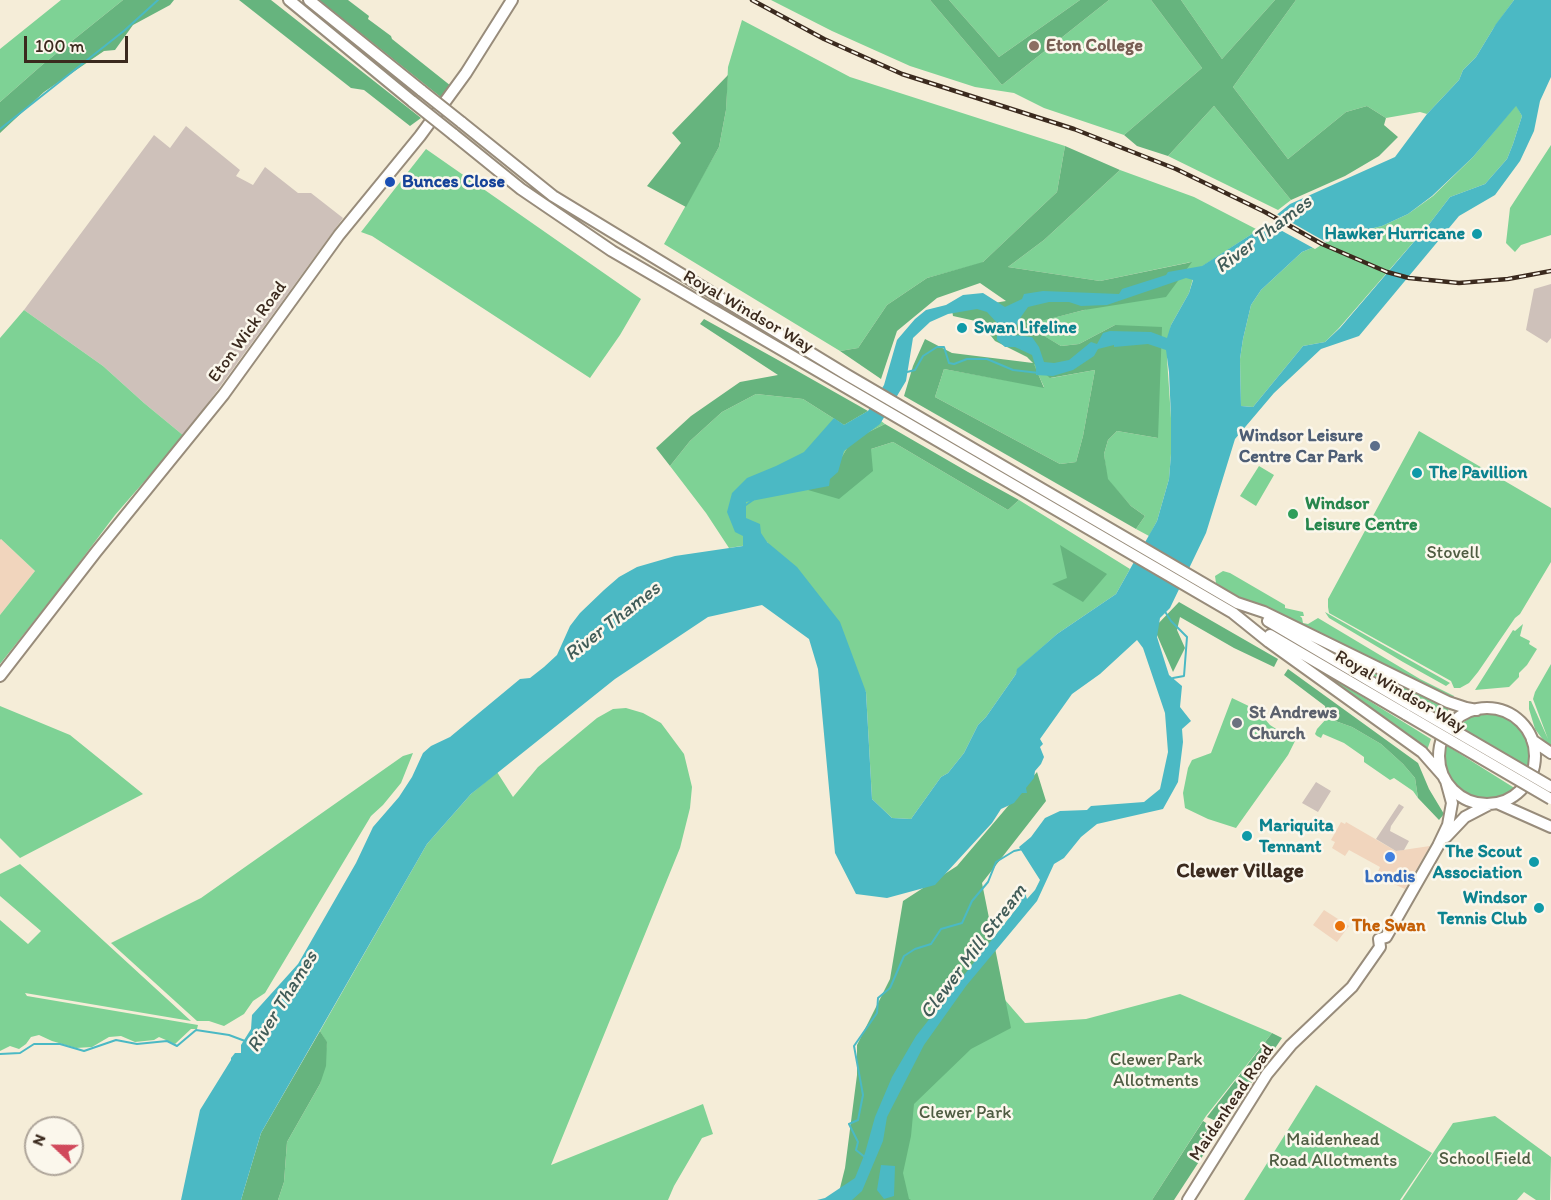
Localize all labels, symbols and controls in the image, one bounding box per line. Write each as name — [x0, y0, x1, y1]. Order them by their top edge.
scale bar — [27, 24, 130, 62]
text: 100 m — [35, 35, 85, 57]
place label: Eton College — [1046, 35, 1143, 57]
marker: Eton College — [1027, 39, 1041, 53]
place label: Bunces Close — [402, 171, 505, 193]
marker: Bunces Close — [383, 175, 397, 189]
water label: River Thames — [1211, 191, 1317, 279]
place label: Hawker Hurricane — [1324, 223, 1465, 245]
marker: Hawker Hurricane — [1470, 227, 1484, 241]
street label: Royal Windsor Way — [679, 266, 817, 358]
street label: Eton Wick Road — [204, 277, 292, 387]
place label: Swan Lifeline — [974, 317, 1077, 339]
marker: Swan Lifeline — [955, 321, 969, 335]
place label: Windsor Leisure Centre Car Park — [1239, 425, 1363, 468]
marker: Windsor Leisure Centre Car Park — [1368, 439, 1382, 453]
place label: The Pavillion — [1429, 462, 1527, 484]
marker: The Pavillion — [1410, 466, 1424, 480]
place label: Windsor Leisure Centre — [1305, 493, 1417, 536]
marker: Windsor Leisure Centre — [1286, 507, 1300, 521]
park label: Stovell — [1426, 542, 1480, 564]
water label: River Thames — [560, 577, 666, 667]
street label: Royal Windsor Way — [1331, 646, 1469, 738]
place label: St Andrews Church — [1249, 702, 1337, 744]
marker: St Andrews Church — [1230, 716, 1244, 730]
place label: Mariquita Tennant — [1259, 815, 1334, 858]
marker: Mariquita Tennant — [1240, 829, 1254, 843]
place label: The Scout Association — [1433, 841, 1522, 884]
marker: Londis — [1383, 850, 1397, 864]
marker: The Scout Association — [1527, 855, 1541, 869]
district label: Clewer Village — [1176, 859, 1304, 885]
place label: Londis — [1365, 866, 1415, 888]
water label: Clewer Mill Stream — [915, 880, 1033, 1024]
place label: Windsor Tennis Club — [1438, 887, 1527, 930]
marker: Windsor Tennis Club — [1532, 901, 1546, 915]
place label: The Swan — [1352, 915, 1426, 937]
marker: The Swan — [1333, 919, 1347, 933]
water label: River Thames — [242, 947, 324, 1057]
street label: Maidenhead Road — [1185, 1041, 1279, 1165]
park label: Clewer Park Allotments — [1110, 1049, 1202, 1092]
park label: Clewer Park — [919, 1102, 1011, 1124]
north arrow — [24, 1116, 84, 1176]
park label: Maidenhead Road Allotments — [1269, 1129, 1397, 1172]
text: N — [28, 1131, 50, 1148]
park label: School Field — [1439, 1148, 1531, 1170]

